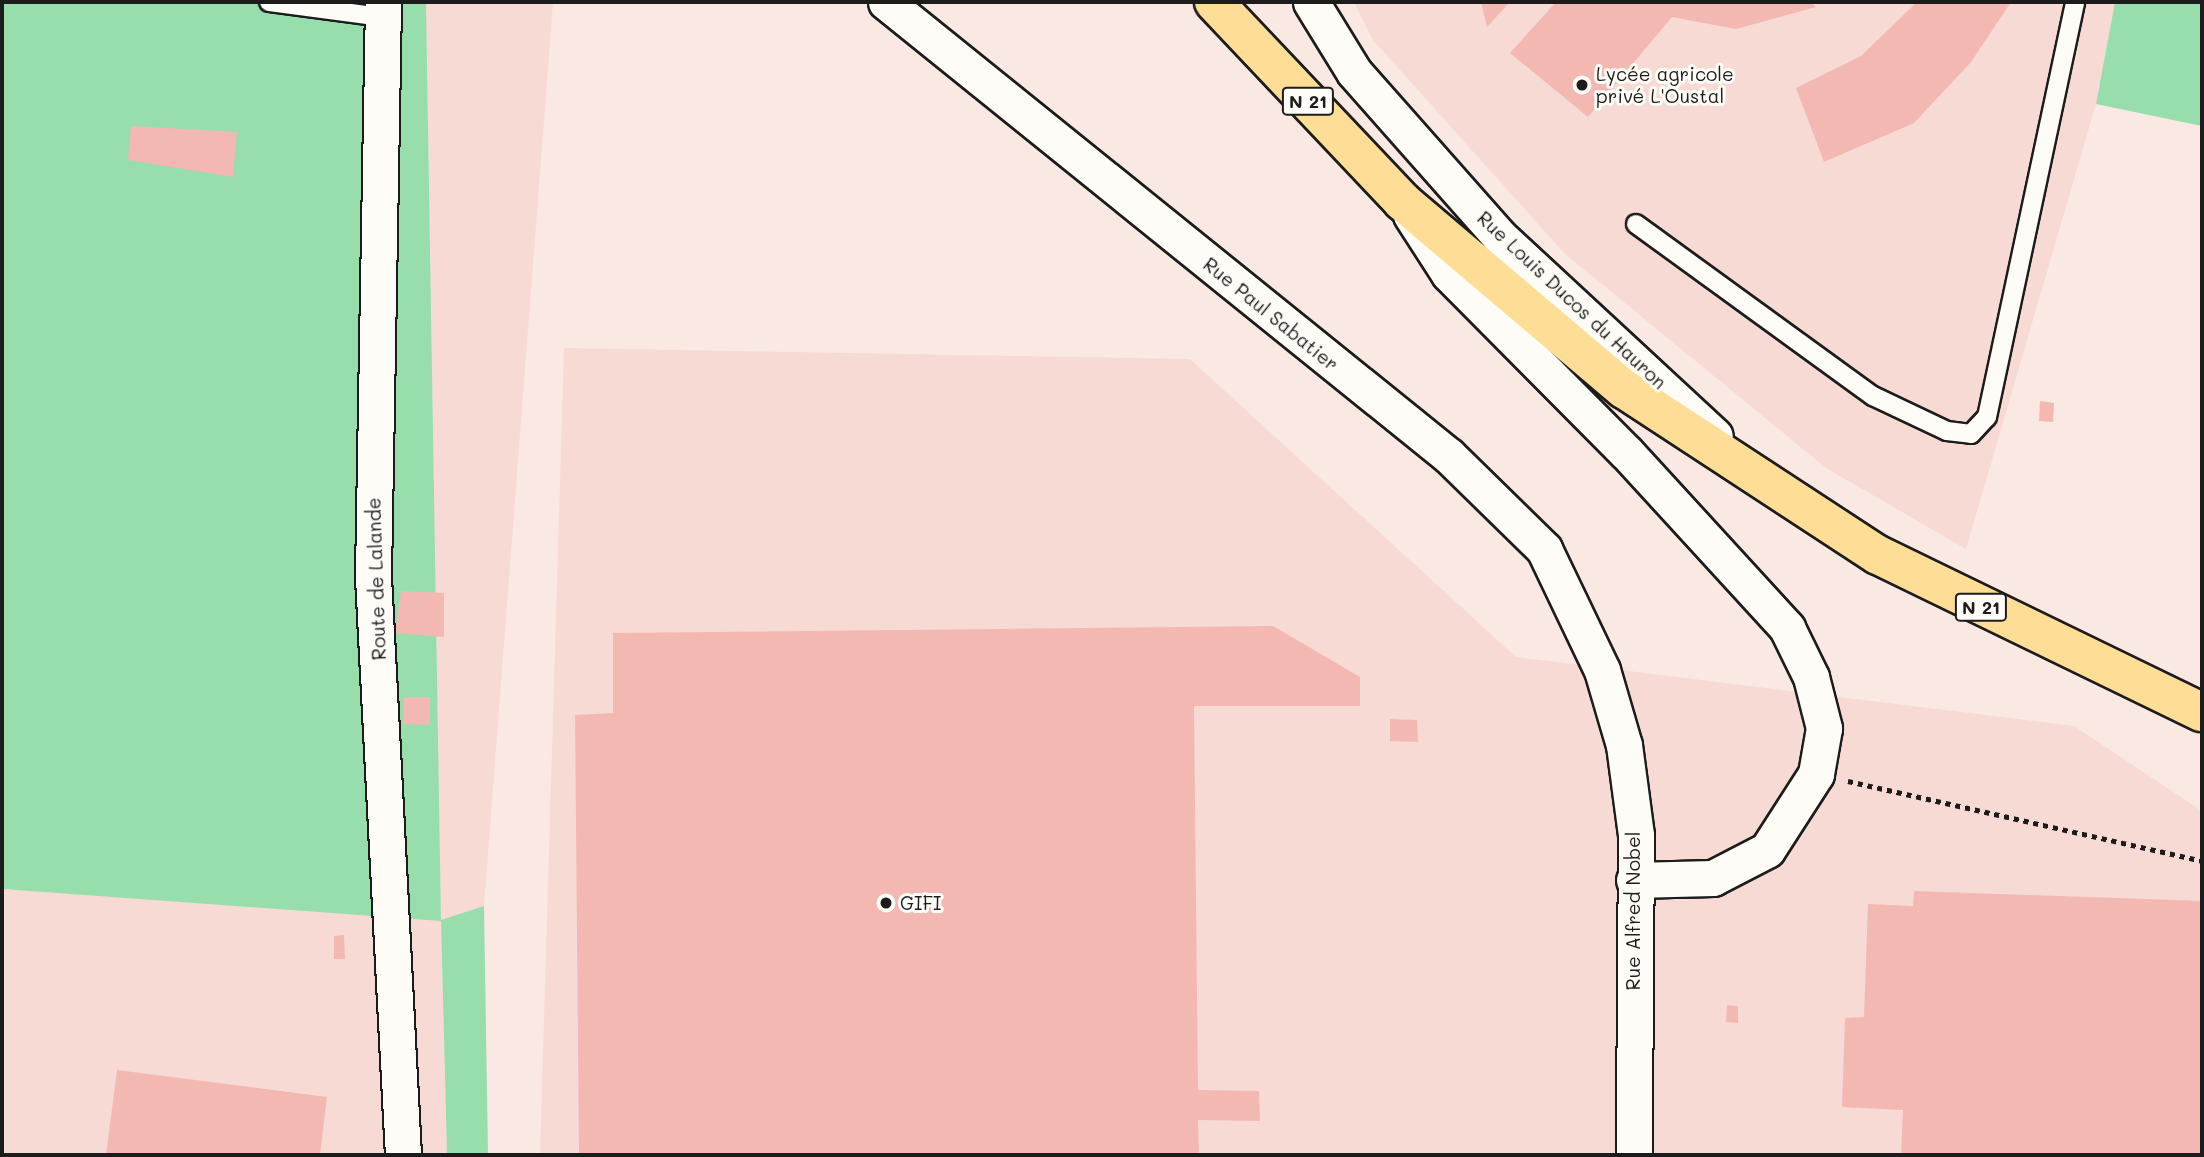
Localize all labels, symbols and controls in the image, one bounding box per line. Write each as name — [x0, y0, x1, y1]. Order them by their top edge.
place label: Lycée agricole privé L'Oustal — [1596, 63, 1734, 107]
marker: Lycée agricole privé L'Oustal — [1574, 77, 1590, 93]
road number: N 21 — [1282, 86, 1334, 116]
street label: Rue Louis Ducos du Hauron — [1473, 206, 1671, 394]
street label: Rue Paul Sabatier — [1199, 253, 1343, 375]
street label: Route de Lalande — [362, 497, 390, 661]
road number: N 21 — [1955, 592, 2007, 622]
street label: Rue Alfred Nobel — [1622, 831, 1644, 991]
place label: GIFI — [900, 892, 941, 914]
marker: GIFI — [878, 895, 894, 911]

